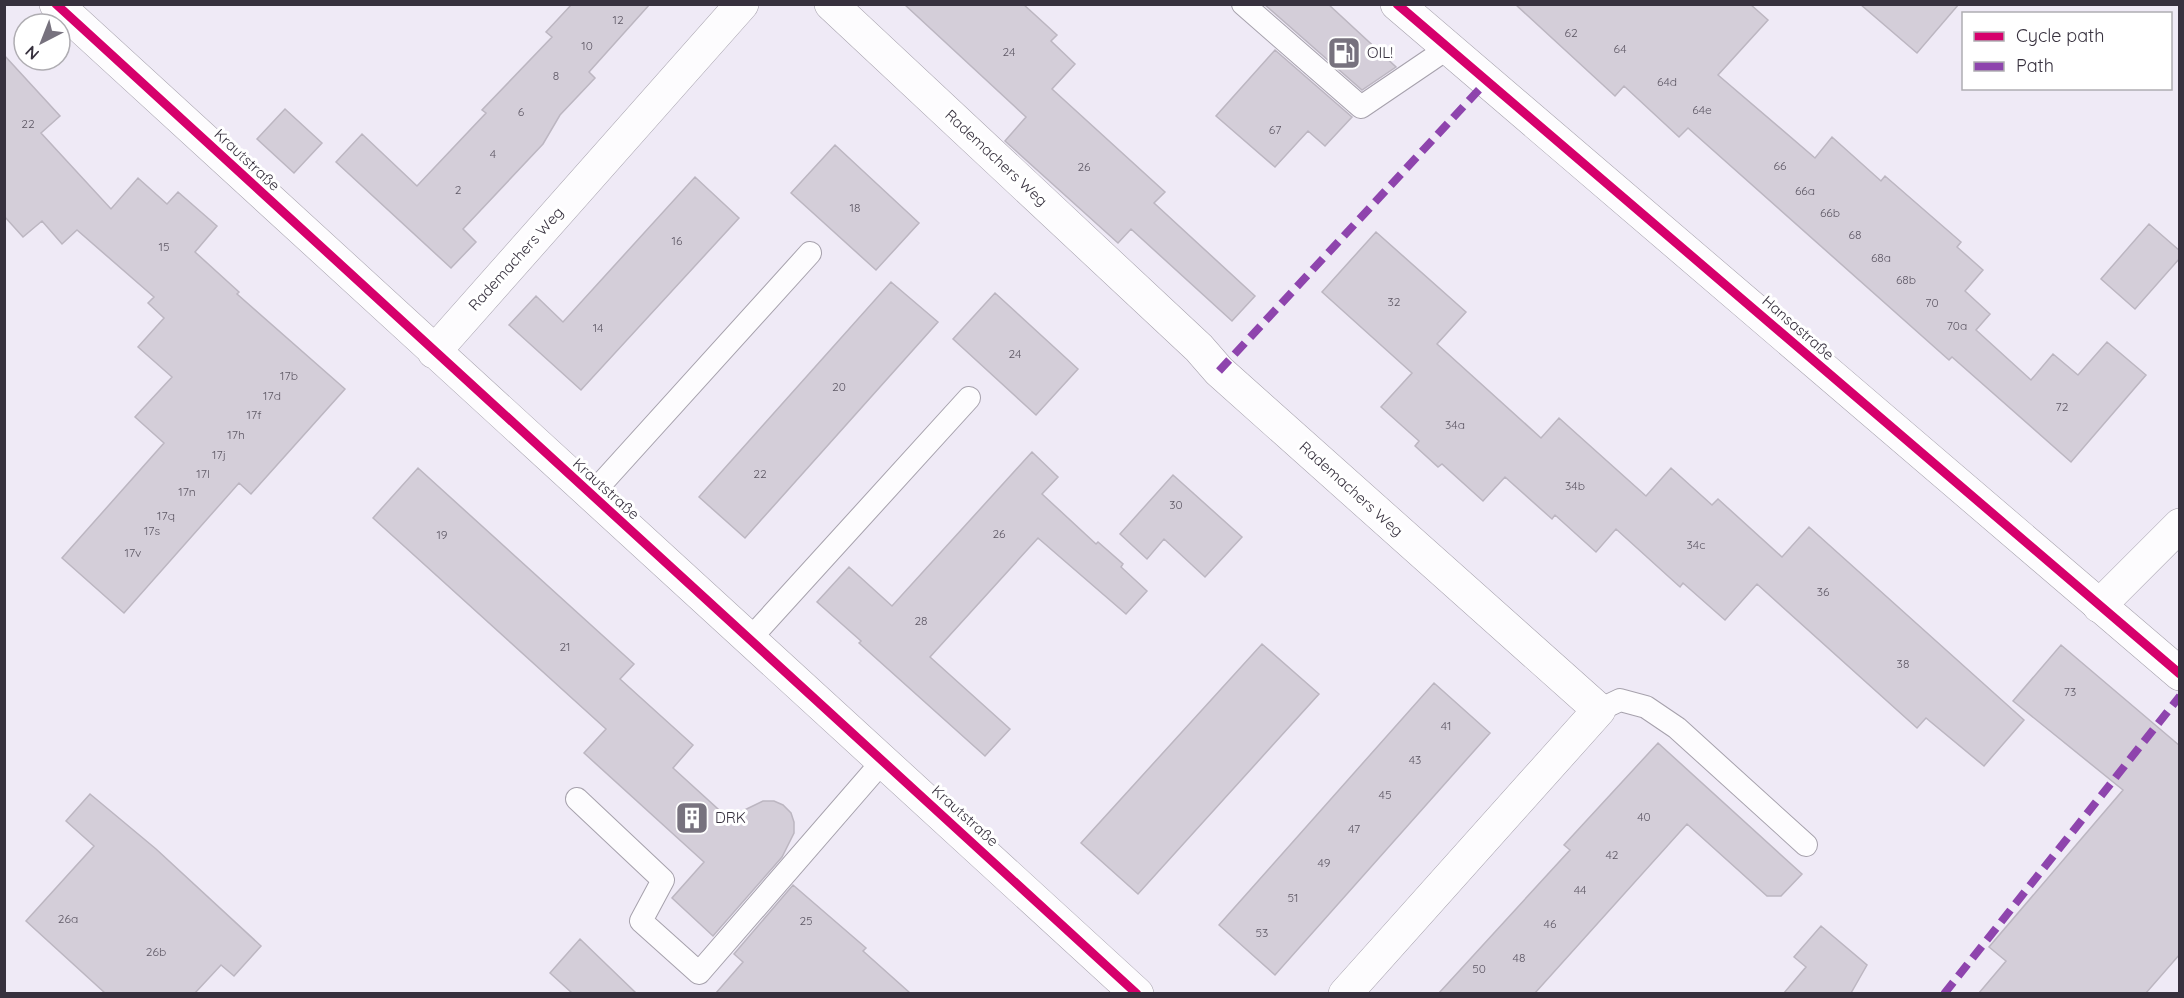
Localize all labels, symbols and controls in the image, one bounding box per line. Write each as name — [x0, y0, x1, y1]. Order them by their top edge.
north arrow — [12, 12, 72, 72]
house number: 12 — [612, 12, 624, 27]
legend — [1962, 12, 2172, 90]
text: Cycle path — [2016, 24, 2104, 47]
house number: 62 — [1564, 25, 1578, 40]
fuel station icon: OIL! — [1326, 35, 1362, 71]
house number: 10 — [581, 38, 593, 53]
house number: 64 — [1614, 41, 1626, 56]
text: N — [21, 42, 43, 65]
place label: OIL! — [1367, 43, 1393, 62]
house number: 24 — [1003, 44, 1015, 59]
text: Path — [2016, 54, 2054, 77]
house number: 8 — [553, 68, 559, 83]
house number: 64d — [1657, 74, 1677, 89]
house number: 64e — [1692, 102, 1712, 117]
house number: 6 — [518, 104, 525, 119]
street label: Rademachers Weg — [941, 105, 1052, 210]
house number: 22 — [21, 116, 35, 131]
house number: 67 — [1269, 122, 1281, 137]
street label: Krautstraße — [211, 124, 284, 195]
house number: 4 — [490, 146, 496, 161]
house number: 66 — [1774, 158, 1787, 173]
house number: 26 — [1077, 159, 1091, 174]
house number: 2 — [455, 182, 462, 197]
house number: 66a — [1795, 183, 1815, 198]
house number: 18 — [850, 200, 860, 215]
street label: Rademachers Weg — [464, 203, 567, 315]
house number: 66b — [1820, 205, 1840, 220]
house number: 68 — [1849, 227, 1861, 242]
house number: 16 — [672, 233, 683, 248]
house number: 15 — [159, 239, 169, 254]
house number: 68a — [1871, 250, 1891, 265]
house number: 68b — [1896, 272, 1916, 287]
street label: Hansastraße — [1758, 291, 1838, 364]
house number: 32 — [1388, 294, 1401, 309]
house number: 70 — [1925, 295, 1939, 310]
house number: 70a — [1947, 318, 1967, 333]
house number: 14 — [593, 320, 603, 335]
house number: 24 — [1009, 346, 1021, 361]
house number: 17b — [280, 368, 298, 383]
house number: 20 — [832, 379, 846, 394]
house number: 17d — [263, 388, 281, 403]
house number: 72 — [2056, 399, 2069, 414]
house number: 17f — [247, 407, 262, 422]
house number: 34a — [1445, 417, 1465, 432]
house number: 17h — [227, 427, 245, 442]
street label: Rademachers Weg — [1295, 437, 1407, 540]
house number: 17j — [212, 447, 226, 462]
street label: Krautstraße — [569, 454, 643, 523]
house number: 17l — [196, 466, 210, 481]
house number: 22 — [753, 466, 767, 481]
house number: 34b — [1565, 478, 1585, 493]
house number: 17n — [178, 484, 196, 499]
house number: 30 — [1169, 497, 1183, 512]
house number: 17q — [157, 508, 175, 523]
house number: 17s — [144, 523, 160, 538]
house number: 26 — [992, 526, 1006, 541]
house number: 19 — [436, 527, 448, 542]
house number: 34c — [1687, 537, 1705, 552]
house number: 17v — [125, 545, 141, 560]
house number: 36 — [1817, 584, 1830, 599]
house number: 28 — [914, 613, 928, 628]
house number: 21 — [559, 639, 571, 654]
house number: 38 — [1897, 656, 1909, 671]
house number: 73 — [2064, 684, 2076, 699]
house number: 41 — [1441, 718, 1451, 733]
house number: 43 — [1409, 752, 1421, 767]
street label: Krautstraße — [928, 781, 1002, 850]
house number: 45 — [1379, 787, 1391, 802]
building icon: DRK — [674, 800, 710, 836]
place label: DRK — [715, 808, 746, 827]
house number: 40 — [1637, 809, 1651, 824]
house number: 47 — [1348, 821, 1360, 836]
house number: 42 — [1606, 847, 1619, 862]
house number: 49 — [1318, 855, 1331, 870]
house number: 44 — [1574, 882, 1586, 897]
house number: 51 — [1288, 890, 1298, 905]
house number: 26a — [58, 911, 78, 926]
house number: 25 — [799, 913, 813, 928]
house number: 46 — [1544, 916, 1557, 931]
house number: 53 — [1256, 925, 1268, 940]
house number: 26b — [146, 944, 166, 959]
house number: 48 — [1513, 950, 1525, 965]
house number: 50 — [1472, 961, 1486, 976]

